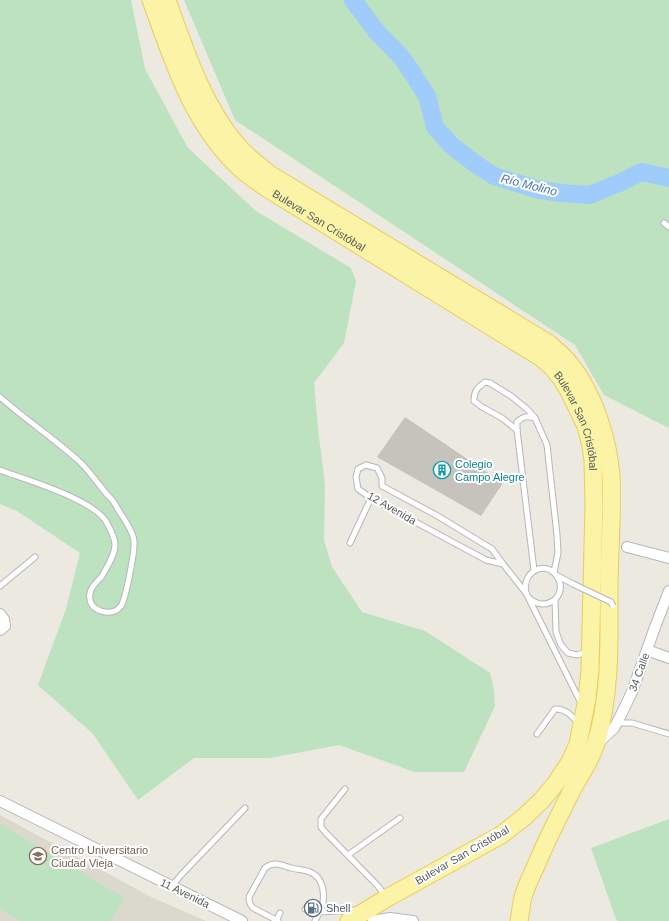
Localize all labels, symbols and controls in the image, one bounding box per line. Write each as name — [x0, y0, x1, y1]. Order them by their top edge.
water label: Río Molino — [499, 171, 559, 199]
street label: Bulevar San Cristóbal — [271, 187, 367, 254]
street label: Bulevar San Cristóbal — [552, 369, 599, 471]
place label: Colegio Campo Alegre — [455, 458, 525, 483]
building icon: Colegio Campo Alegre — [432, 460, 452, 480]
street label: 12 Avenida — [366, 489, 419, 527]
street label: 34 Calle — [626, 651, 652, 693]
street label: Bulevar San Cristóbal — [413, 823, 511, 887]
place label: Centro Universitario Ciudad Vieja — [51, 844, 148, 869]
school or university icon: Centro Universitario Ciudad Vieja — [28, 846, 48, 866]
street label: 11 Avenida — [158, 876, 212, 910]
fuel station icon: Shell — [303, 898, 323, 918]
place label: Shell — [326, 902, 350, 914]

